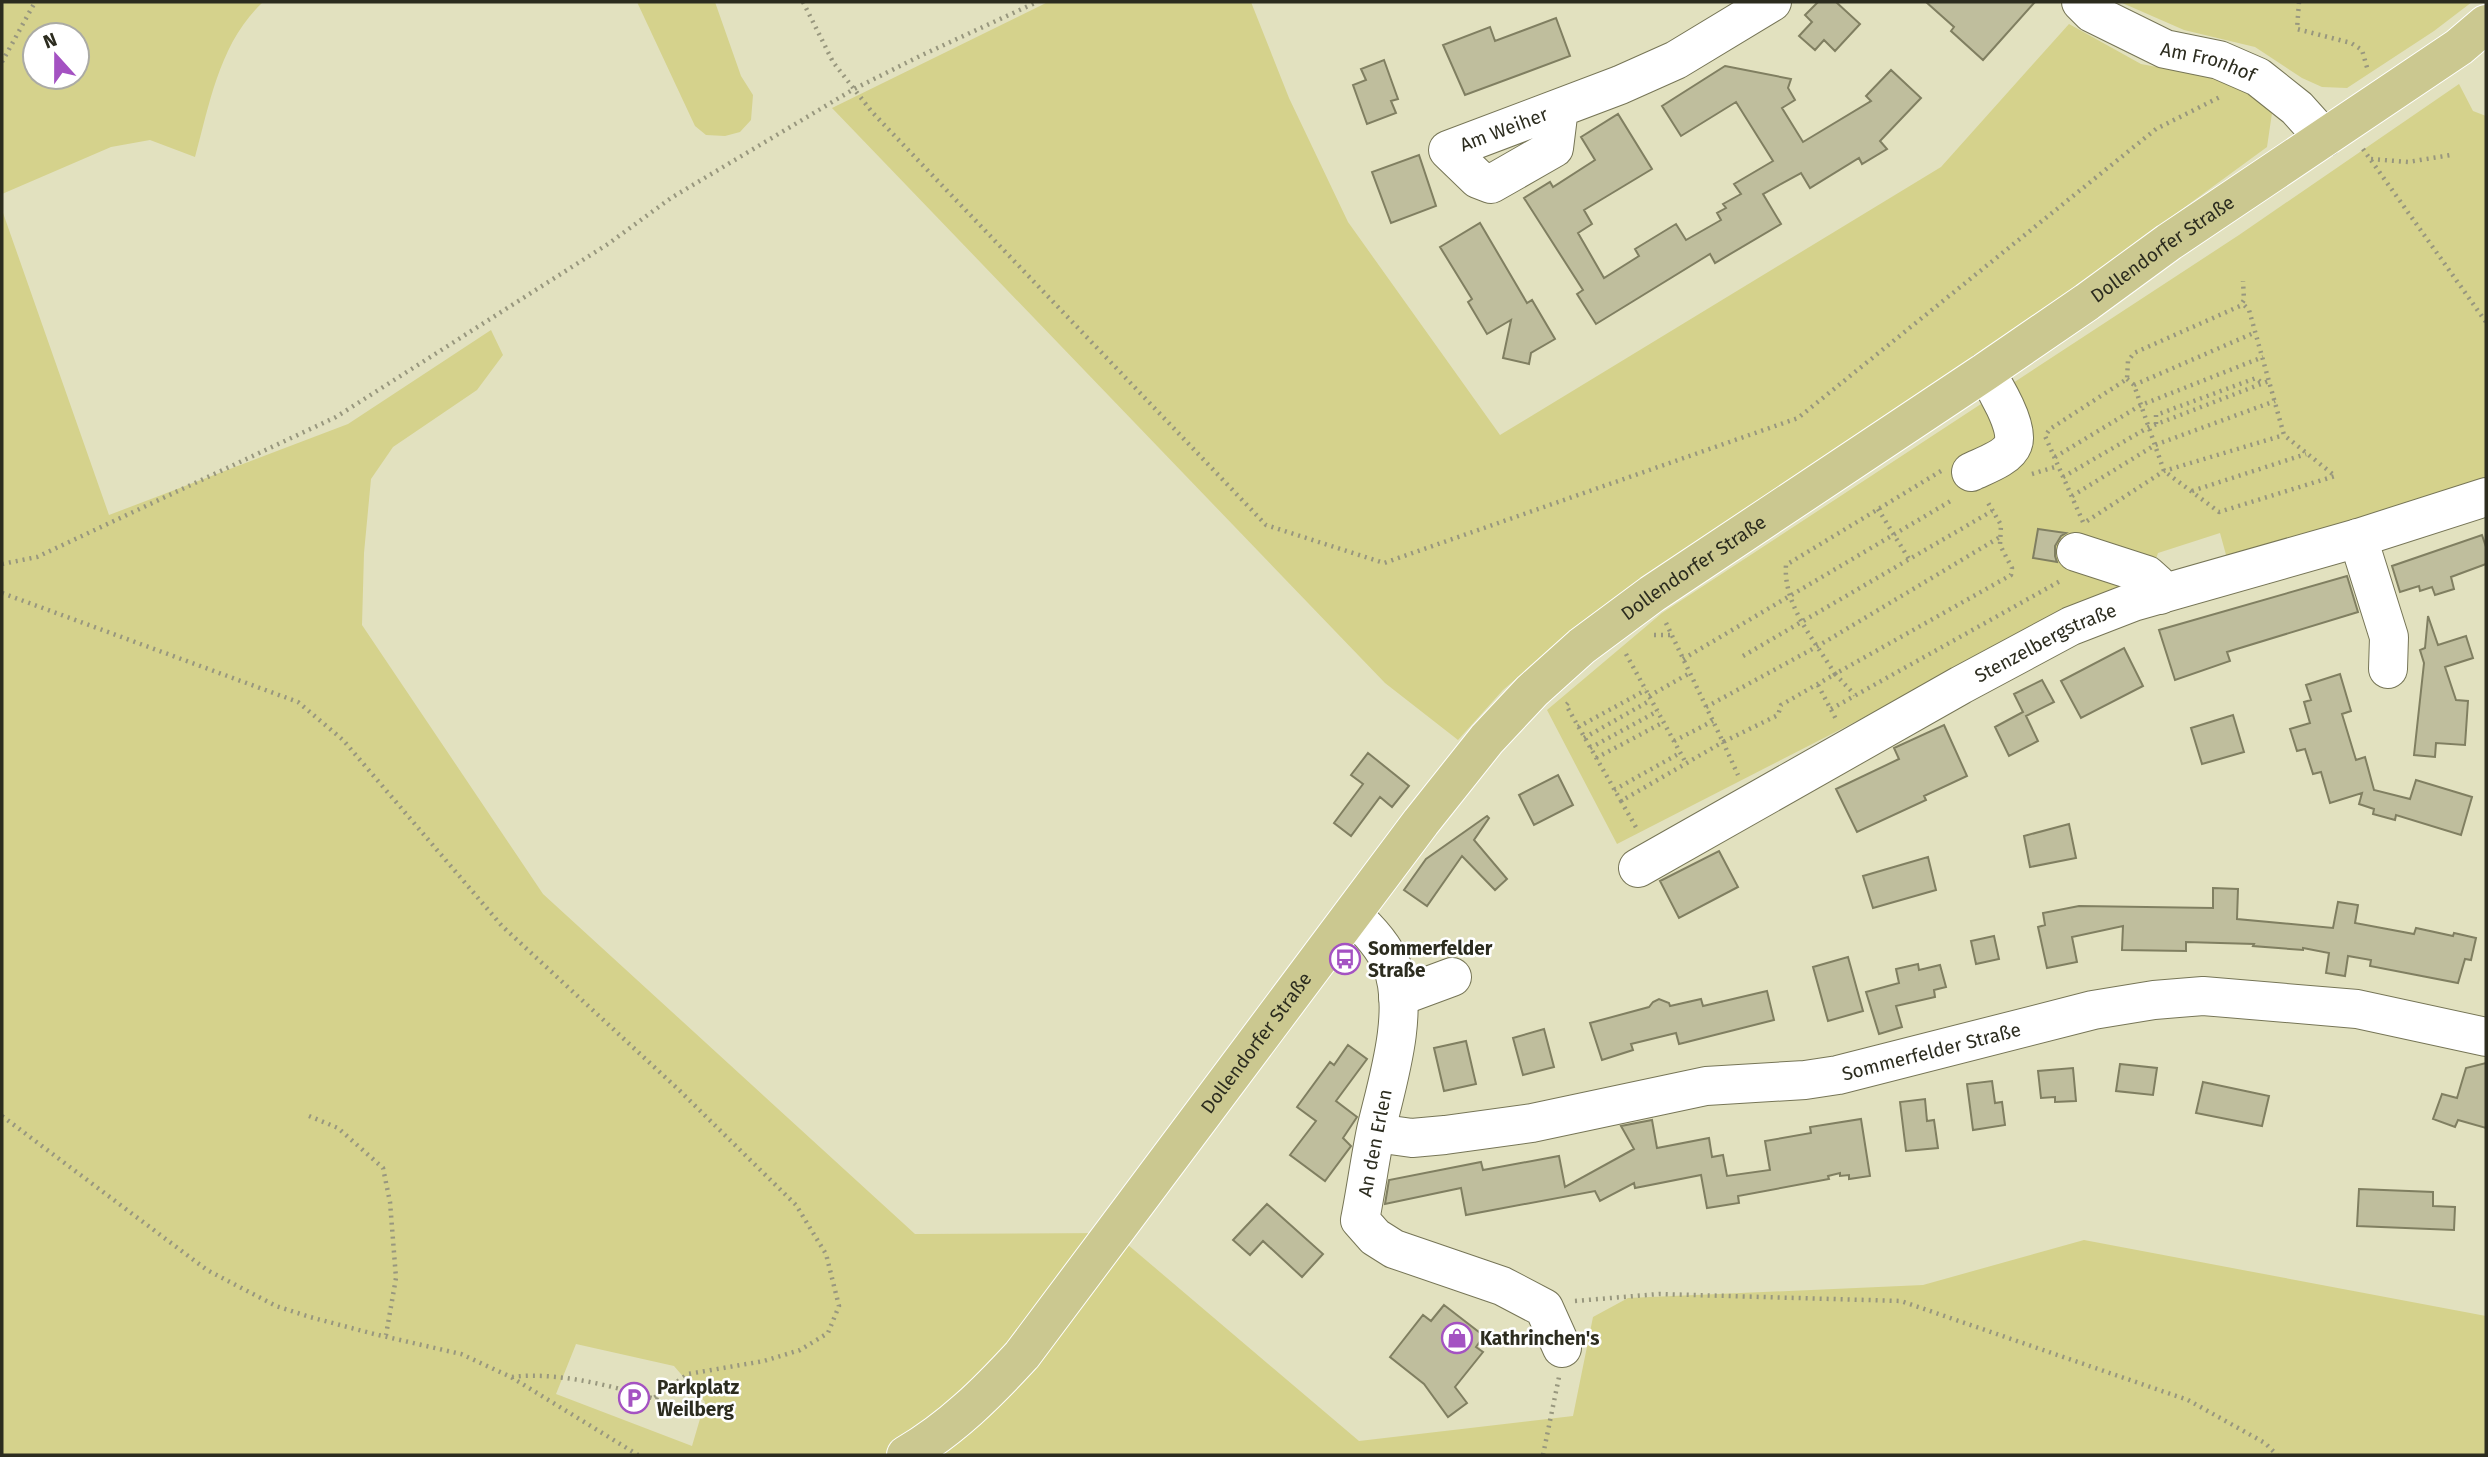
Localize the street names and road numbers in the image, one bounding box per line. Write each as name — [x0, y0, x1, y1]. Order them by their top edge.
street label: Am Fronhof — [2159, 37, 2261, 87]
street label: Am Weiher — [1456, 102, 1551, 156]
street label: Dollendorfer Straße — [2086, 190, 2238, 307]
street label: Dollendorfer Straße — [1616, 510, 1770, 625]
street label: Stenzelbergstraße — [1971, 598, 2120, 687]
street label: Dollendorfer Straße — [1196, 967, 1316, 1118]
street label: Sommerfelder Straße — [1839, 1017, 2023, 1085]
street label: An den Erlen — [1353, 1087, 1397, 1199]

